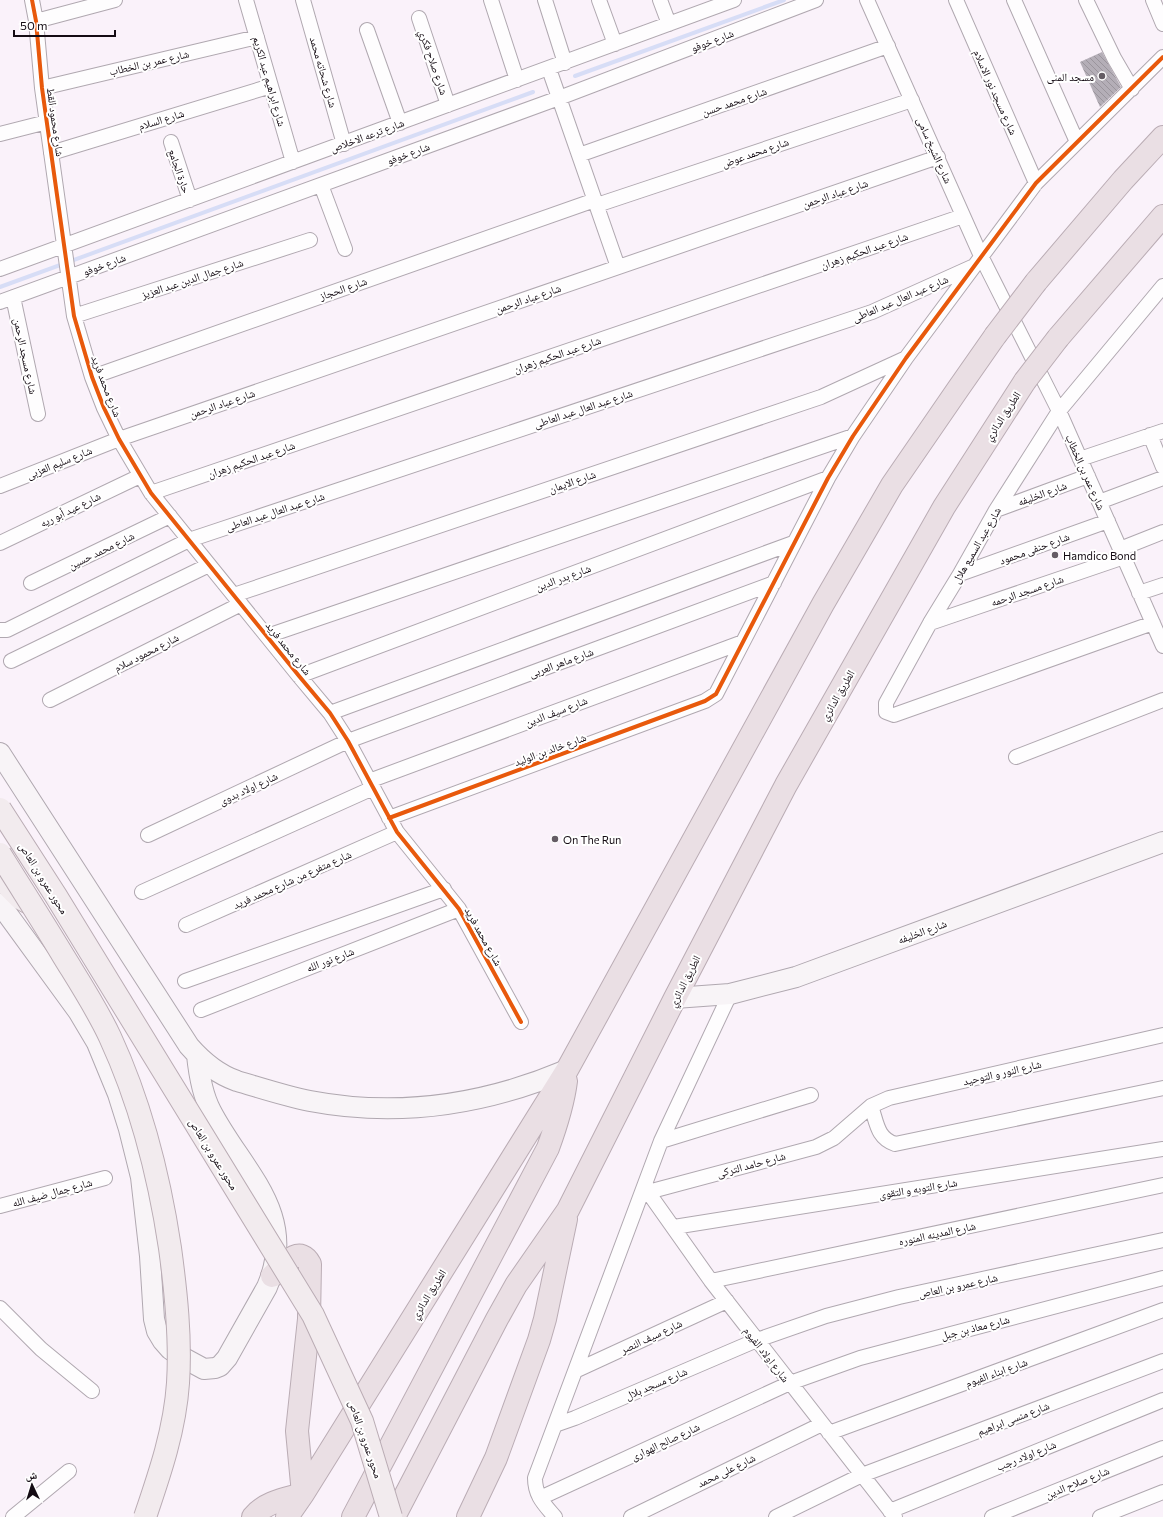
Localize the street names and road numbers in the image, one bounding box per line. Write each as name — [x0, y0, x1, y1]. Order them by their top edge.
street label: شارع خوفو — [689, 26, 736, 55]
street label: شارع صلاح فكري — [414, 28, 451, 97]
street label: شارع ابراهيم عبد الكريم — [249, 34, 289, 128]
street label: شارع شحاته محمد — [307, 35, 340, 109]
street label: شارع عمر بن الخطاب — [108, 46, 190, 78]
street label: شارع مسجد نور الاسلام — [970, 47, 1021, 137]
street label: شارع محمد حسن — [700, 84, 769, 119]
street label: شارع محمود القط — [44, 87, 67, 157]
street label: شارع السلام — [136, 106, 186, 133]
street label: شارع الشيخ سامى — [914, 115, 955, 186]
street label: شارع ترعه الاخلاص — [328, 116, 406, 155]
street label: شارع محمد عوض — [720, 134, 791, 170]
street label: شارع خوفو — [385, 139, 432, 168]
street label: حارة الجامع — [165, 147, 194, 195]
street label: شارع عباد الرحمن — [800, 176, 870, 211]
street label: شارع عبد الحكيم زهران — [819, 229, 910, 273]
street label: شارع خوفو — [81, 250, 128, 279]
street label: شارع جمال الدين عبد العزيز — [138, 255, 245, 302]
street label: شارع عبد العال عبد العاطى — [850, 272, 950, 325]
street label: شارع الحجاز — [316, 274, 369, 304]
street label: شارع عباد الرحمن — [493, 281, 563, 316]
street label: شارع مسجد الرحمن — [11, 317, 40, 395]
street label: شارع عبد الحكيم زهران — [512, 333, 603, 377]
street label: شارع محمد فريد — [88, 353, 125, 419]
street label: شارع عباد الرحمن — [187, 386, 257, 421]
street label: شارع عبد العال عبد العاطى — [532, 386, 634, 431]
street label: الطريق الدائري — [981, 389, 1025, 445]
street label: شارع عمر بن الخطاب — [1063, 432, 1109, 512]
street label: شارع عبد الحكيم زهران — [206, 438, 297, 482]
street label: شارع سليم العزبى — [24, 443, 94, 483]
street label: شارع الايمان — [547, 467, 598, 496]
street label: شارع الخليفه — [1016, 478, 1069, 509]
street label: شارع عيد أبو ريه — [38, 489, 103, 530]
street label: شارع عبد العال عبد العاطى — [224, 489, 326, 534]
street label: شارع عبد السميع هلال — [949, 504, 1004, 586]
street label: شارع محمد حسين — [66, 528, 137, 573]
street label: شارع حنفى محمود — [997, 529, 1071, 568]
street label: شارع بدر الدين — [534, 561, 593, 594]
street label: شارع مسجد الرحمه — [989, 572, 1065, 609]
street label: شارع محمد فريد — [263, 619, 315, 678]
street label: شارع محمود سلام — [111, 630, 181, 675]
street label: شارع ماهر العربى — [527, 644, 595, 681]
street label: الطريق الدائري — [817, 667, 859, 724]
street label: شارع سيف الدين — [523, 693, 589, 730]
street label: شارع خالد بن الوليد — [512, 730, 588, 769]
street label: شارع اولاد بدوى — [217, 769, 280, 808]
street label: محور عمرو بن العاص — [16, 840, 71, 917]
street label: شارع متفرع من شارع محمد فريد — [231, 847, 354, 912]
street label: شارع محمد فريد — [462, 904, 506, 968]
street label: شارع الخليفه — [896, 916, 949, 947]
street label: شارع نور الله — [304, 944, 356, 975]
street label: الطريق الدائري — [665, 953, 705, 1010]
street label: شارع النور و التوحيد — [961, 1057, 1043, 1088]
street label: محور عمرو بن العاص — [186, 1116, 241, 1193]
street label: شارع حامد التركى — [715, 1149, 787, 1180]
street label: شارع جمال ضيف الله — [11, 1175, 94, 1210]
street label: شارع التوبه و التقوى — [878, 1175, 958, 1202]
street label: شارع المدينه المنوره — [897, 1218, 977, 1248]
street label: الطريق الدائري — [408, 1267, 451, 1323]
street label: شارع عمرو بن العاص — [917, 1270, 999, 1301]
street label: شارع معاذ بن جبل — [939, 1312, 1011, 1343]
street label: شارع سيف النصر — [617, 1316, 684, 1357]
street label: شارع اولاد الفيوم — [741, 1324, 793, 1385]
street label: شارع ابناء الفيوم — [963, 1355, 1029, 1390]
street label: شارع مسجد بلال — [623, 1364, 689, 1403]
street label: محور عمرو بن العاص — [346, 1398, 385, 1480]
street label: شارع منسى ابراهيم — [975, 1398, 1052, 1440]
street label: شارع صالح الهوارى — [629, 1419, 702, 1463]
street label: شارع اولاد رجب — [994, 1437, 1058, 1474]
street label: شارع على محمد — [695, 1450, 758, 1491]
street label: شارع صلاح الدين — [1043, 1463, 1111, 1502]

